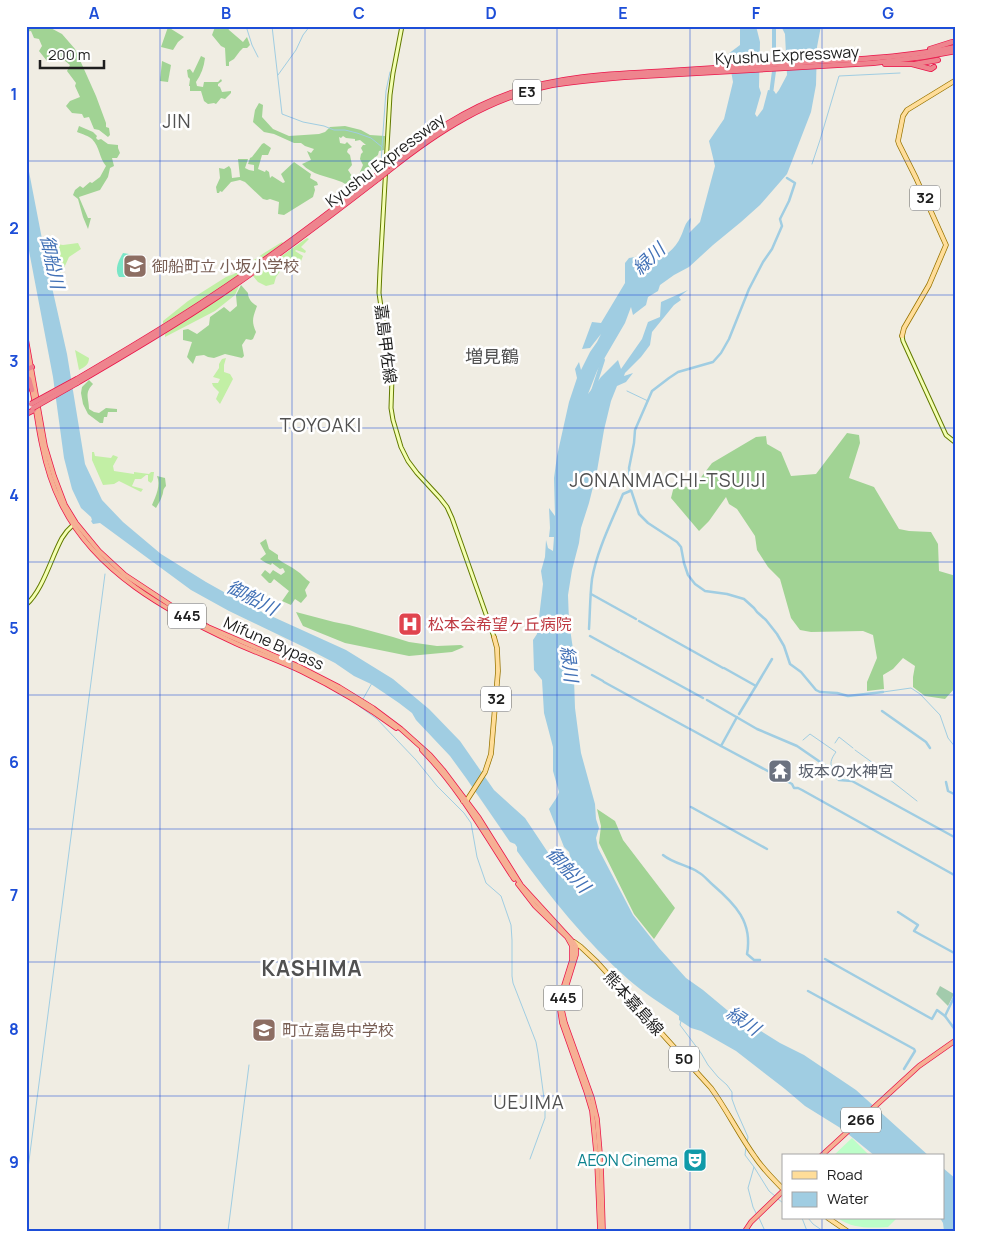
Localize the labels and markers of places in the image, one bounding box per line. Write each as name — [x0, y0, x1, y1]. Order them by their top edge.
school or university icon: 御船町立 小坂小学校 — [122, 253, 148, 279]
place label: 御船町立 小坂小学校 — [152, 255, 299, 277]
hospital icon: 松本会希望ヶ丘病院 — [397, 611, 423, 637]
place label: 松本会希望ヶ丘病院 — [428, 613, 572, 635]
temple icon: 坂本の水神宮 — [767, 758, 793, 784]
place label: 坂本の水神宮 — [798, 760, 894, 782]
school or university icon: 町立嘉島中学校 — [251, 1017, 277, 1043]
place label: 町立嘉島中学校 — [282, 1019, 394, 1041]
theatre icon: AEON Cinema — [682, 1147, 708, 1173]
place label: AEON Cinema — [577, 1149, 678, 1171]

